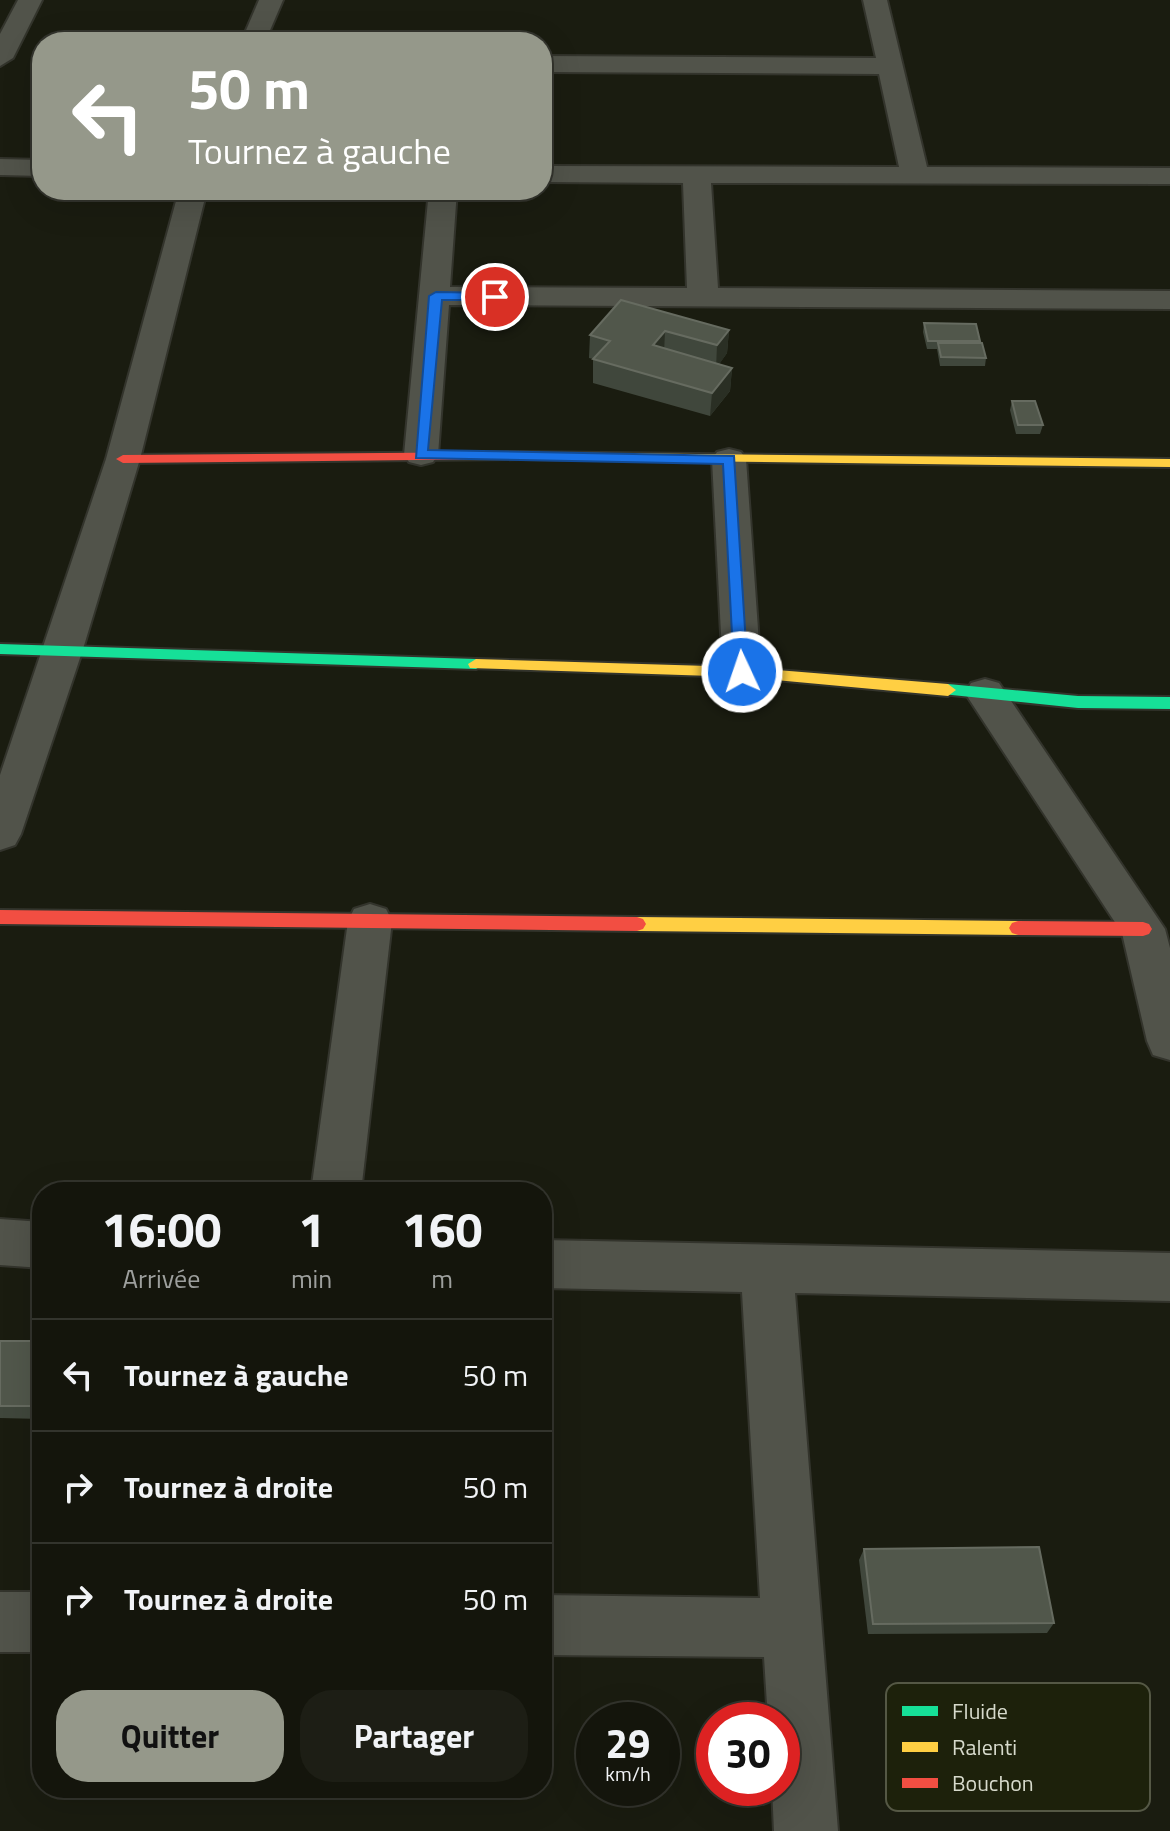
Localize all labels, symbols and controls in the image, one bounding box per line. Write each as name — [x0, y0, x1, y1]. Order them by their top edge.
text: 50 m — [188, 46, 310, 131]
icon: left — [56, 64, 160, 168]
text: Tournez à gauche — [188, 123, 451, 178]
pin — [461, 263, 529, 331]
icon: arrive — [473, 275, 517, 319]
position arrow — [700, 630, 784, 714]
text: 16:00 — [102, 1193, 221, 1266]
text: 1 — [298, 1193, 325, 1266]
text: 160 — [402, 1193, 482, 1266]
text: Arrivée — [123, 1259, 200, 1298]
text: min — [291, 1259, 332, 1298]
text: m — [431, 1259, 453, 1298]
text: Tournez à gauche — [124, 1352, 349, 1398]
text: 50 m — [463, 1352, 528, 1398]
icon: left — [56, 1353, 100, 1397]
text: Tournez à droite — [124, 1464, 333, 1510]
text: 50 m — [463, 1464, 528, 1510]
icon: right — [56, 1465, 100, 1509]
text: Tournez à droite — [124, 1576, 333, 1622]
text: 50 m — [463, 1576, 528, 1622]
icon: right — [56, 1577, 100, 1621]
legend — [886, 1683, 1150, 1811]
button: Quitter — [56, 1690, 284, 1782]
button: Partager — [300, 1690, 528, 1782]
text: Fluide — [952, 1694, 1008, 1728]
speed limit sign: 30 — [696, 1702, 800, 1806]
text: 29 — [606, 1713, 650, 1774]
text: Ralenti — [952, 1730, 1017, 1764]
text: km/h — [605, 1758, 651, 1789]
text: Bouchon — [952, 1766, 1034, 1800]

